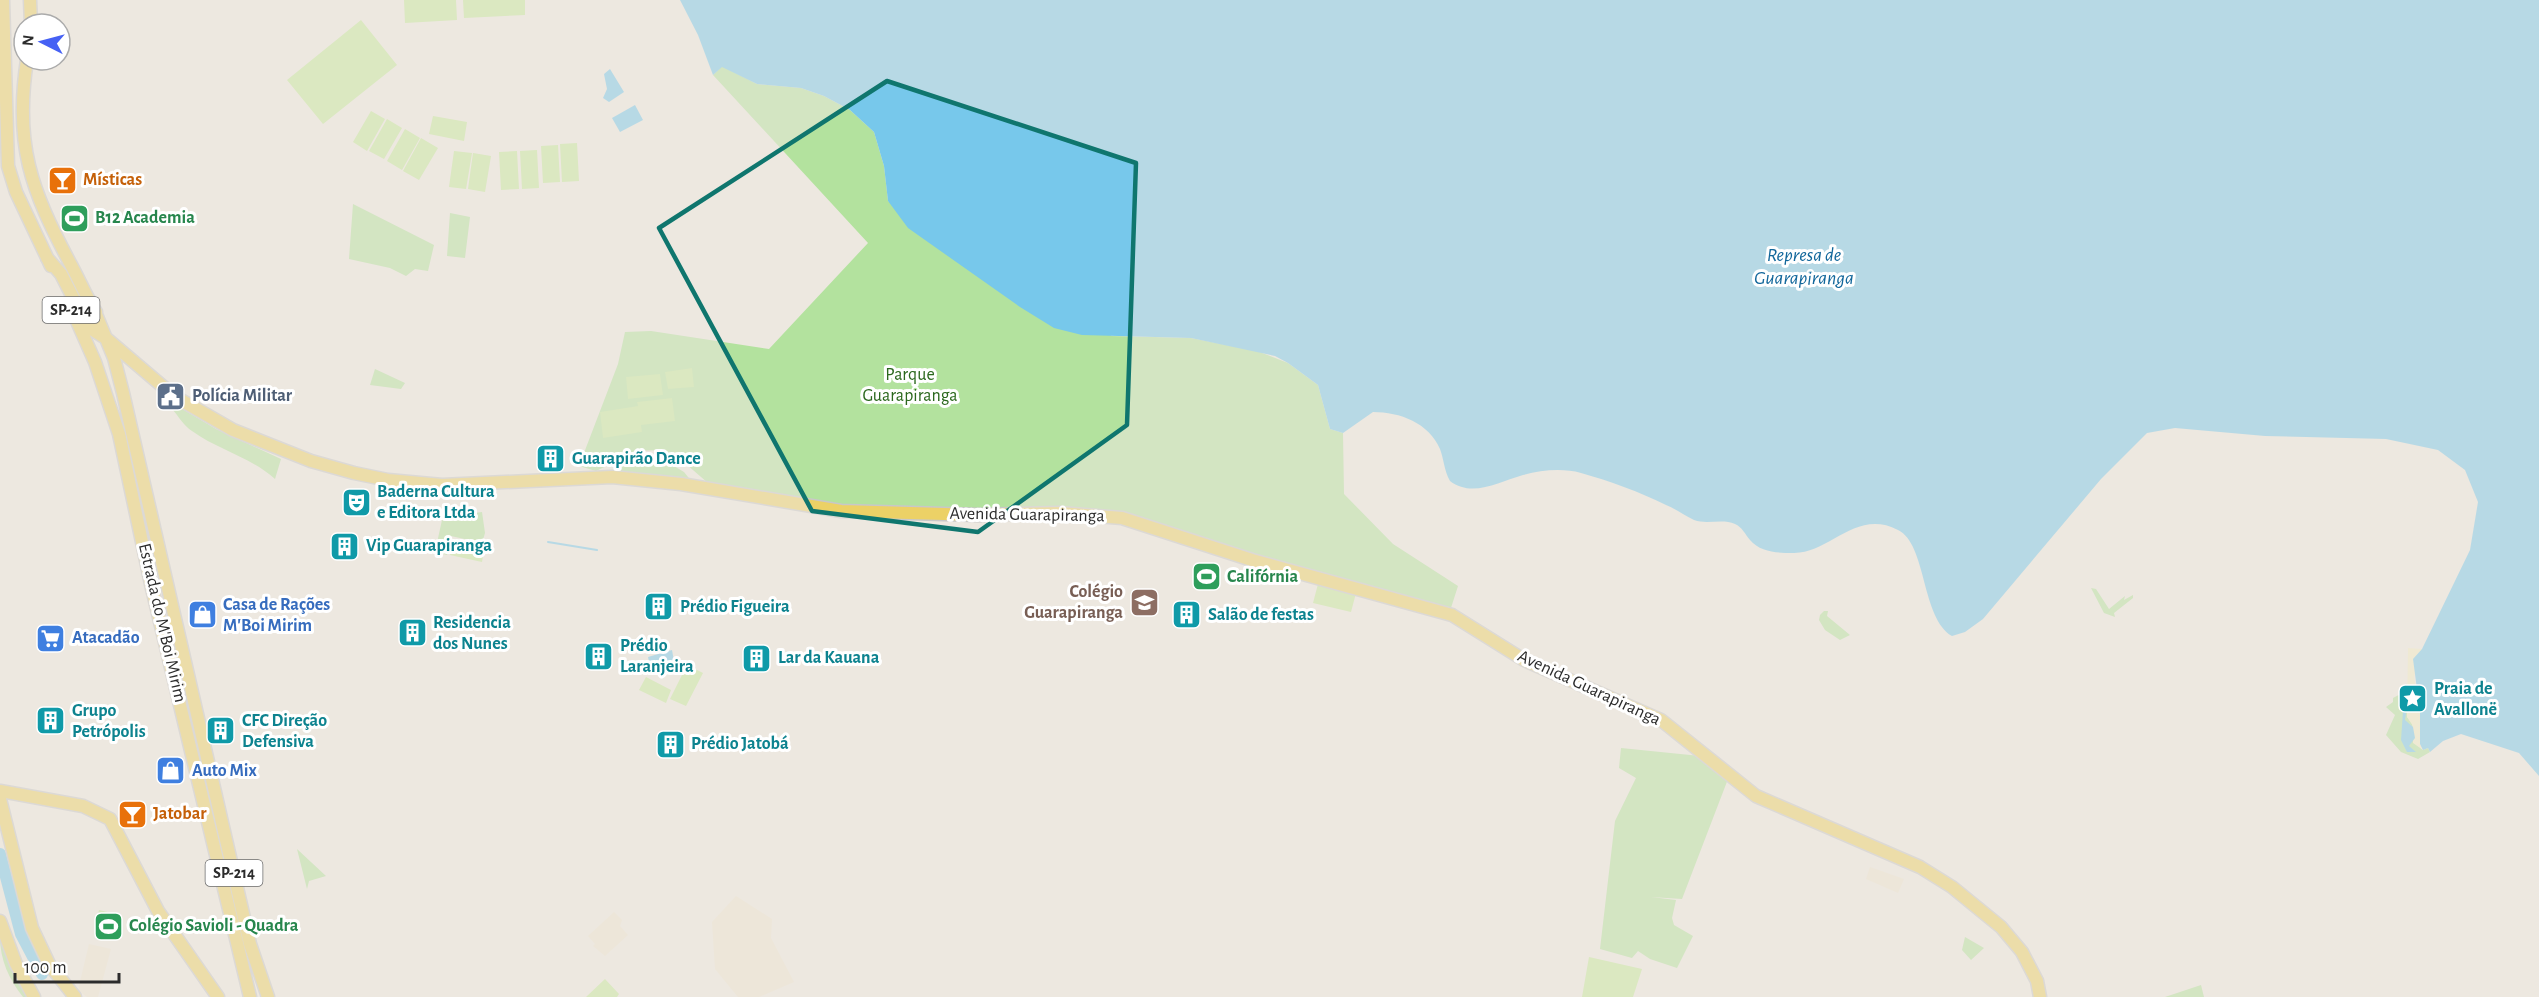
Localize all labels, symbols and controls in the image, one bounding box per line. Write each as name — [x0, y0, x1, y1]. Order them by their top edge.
north arrow — [12, 12, 72, 72]
text: N — [20, 34, 37, 47]
bar icon: Místicas — [46, 164, 78, 196]
place label: Místicas — [83, 171, 142, 189]
sports icon: B12 Academia — [58, 202, 90, 234]
place label: B12 Academia — [95, 209, 195, 227]
water label: Represa de Guarapiranga — [1754, 245, 1854, 288]
road number: SP-214 — [42, 297, 100, 323]
park label: Parque Guarapiranga — [862, 366, 958, 405]
public building icon: Polícia Militar — [155, 380, 187, 412]
place label: Polícia Militar — [192, 387, 293, 405]
building icon: Guarapirão Dance — [535, 443, 567, 475]
place label: Guarapirão Dance — [572, 450, 701, 468]
place label: Baderna Cultura e Editora Ltda — [377, 483, 495, 522]
theatre icon: Baderna Cultura e Editora Ltda — [340, 486, 372, 518]
street label: Avenida Guarapiranga — [949, 505, 1105, 525]
building icon: Vip Guarapiranga — [329, 530, 361, 562]
place label: Vip Guarapiranga — [366, 537, 492, 555]
street label: Estrada do M'Boi Mirim — [135, 542, 189, 704]
sports icon: Califórnia — [1190, 561, 1222, 593]
place label: Califórnia — [1227, 568, 1298, 586]
place label: Colégio Guarapiranga — [1024, 583, 1123, 622]
school or university icon: Colégio Guarapiranga — [1128, 586, 1160, 618]
building icon: Prédio Figueira — [643, 591, 675, 623]
place label: Casa de Rações M'Boi Mirim — [223, 596, 330, 635]
place label: Prédio Figueira — [680, 598, 790, 616]
shop icon: Casa de Rações M'Boi Mirim — [186, 599, 218, 631]
building icon: Salão de festas — [1171, 599, 1203, 631]
place label: Salão de festas — [1208, 606, 1314, 624]
place label: Residencia dos Nunes — [433, 614, 511, 653]
building icon: Residencia dos Nunes — [396, 617, 428, 649]
supermarket icon: Atacadão — [35, 622, 67, 654]
place label: Atacadão — [72, 629, 140, 647]
place label: Prédio Laranjeira — [620, 637, 694, 676]
building icon: Prédio Laranjeira — [583, 640, 615, 672]
building icon: Lar da Kauana — [741, 642, 773, 674]
street label: Avenida Guarapiranga — [1515, 647, 1663, 729]
place label: Lar da Kauana — [778, 649, 880, 667]
place label: Praia de Avallonë — [2434, 680, 2497, 719]
place icon: Praia de Avallonë — [2397, 683, 2429, 715]
place label: Grupo Petrópolis — [72, 702, 146, 741]
building icon: Grupo Petrópolis — [35, 705, 67, 737]
place label: CFC Direção Defensiva — [242, 712, 327, 751]
building icon: CFC Direção Defensiva — [205, 715, 237, 747]
building icon: Prédio Jatobá — [654, 728, 686, 760]
place label: Prédio Jatobá — [691, 735, 789, 753]
shop icon: Auto Mix — [155, 755, 187, 787]
place label: Auto Mix — [192, 762, 257, 780]
bar icon: Jatobar — [116, 798, 148, 830]
place label: Jatobar — [153, 805, 207, 823]
road number: SP-214 — [206, 860, 262, 886]
sports icon: Colégio Savioli - Quadra — [92, 910, 124, 942]
place label: Colégio Savioli - Quadra — [129, 917, 299, 935]
scale bar — [15, 946, 118, 984]
text: 100 m — [24, 959, 67, 977]

